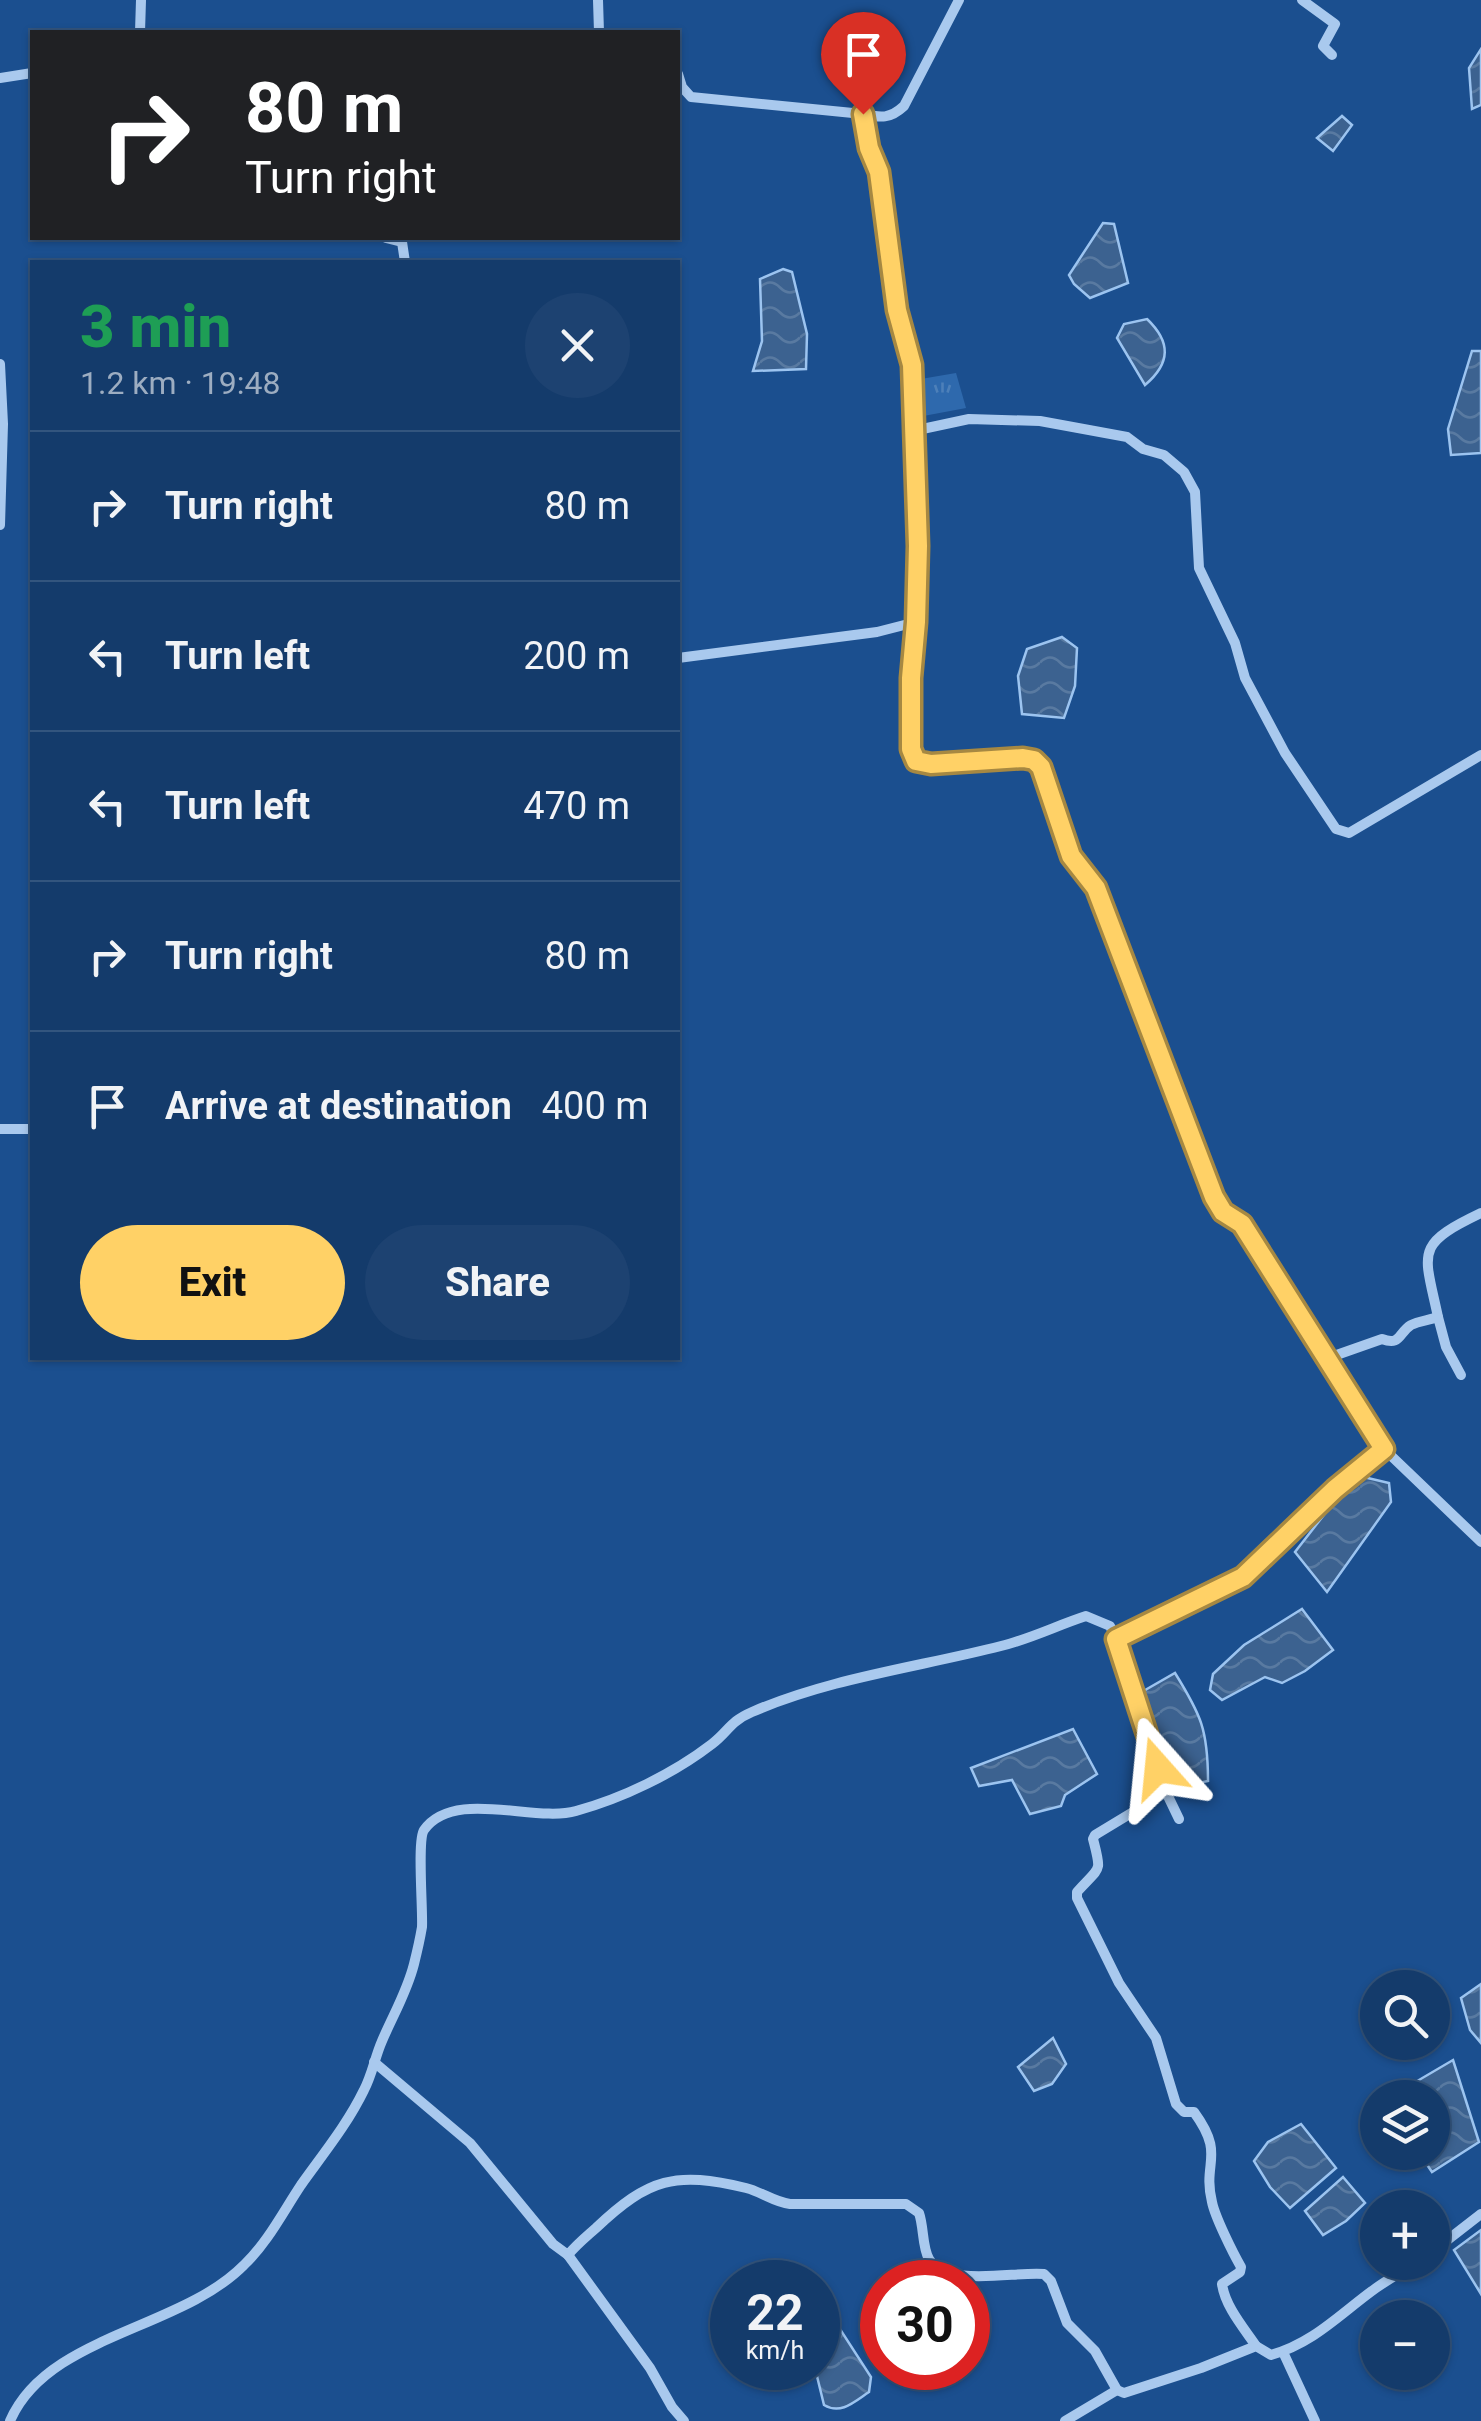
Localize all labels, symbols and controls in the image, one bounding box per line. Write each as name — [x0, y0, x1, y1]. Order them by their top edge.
pin — [821, 12, 906, 115]
icon: arrive — [836, 27, 891, 82]
text: 80 m — [245, 67, 403, 149]
icon: right — [80, 70, 210, 200]
text: Turn right — [245, 151, 437, 204]
text: 3 min — [80, 291, 231, 362]
button: close — [525, 293, 630, 398]
text: 1.2 km · 19:48 — [80, 364, 281, 402]
icon: right — [80, 479, 135, 534]
text: Turn right — [165, 484, 333, 528]
text: 80 m — [545, 484, 630, 528]
icon: left — [80, 629, 135, 684]
text: Turn left — [165, 634, 310, 678]
text: 200 m — [523, 634, 630, 678]
icon: left — [80, 779, 135, 834]
text: Turn left — [165, 784, 310, 828]
text: 470 m — [523, 784, 630, 828]
icon: right — [80, 929, 135, 984]
text: Turn right — [165, 934, 333, 978]
text: 80 m — [545, 934, 630, 978]
icon: arrive — [80, 1079, 135, 1134]
text: Arrive at destination — [165, 1084, 512, 1128]
text: 400 m — [542, 1084, 649, 1128]
button: Exit — [80, 1225, 345, 1340]
button: Share — [365, 1225, 630, 1340]
position arrow — [1106, 1716, 1210, 1820]
map controls — [1360, 1970, 1450, 2390]
button: search — [1360, 1970, 1450, 2060]
button: layers — [1360, 2080, 1450, 2170]
button: + — [1360, 2190, 1450, 2280]
speed limit sign: 30 — [860, 2260, 990, 2390]
text: 22 — [746, 2284, 804, 2342]
button: − — [1360, 2300, 1450, 2390]
text: km/h — [746, 2336, 804, 2365]

